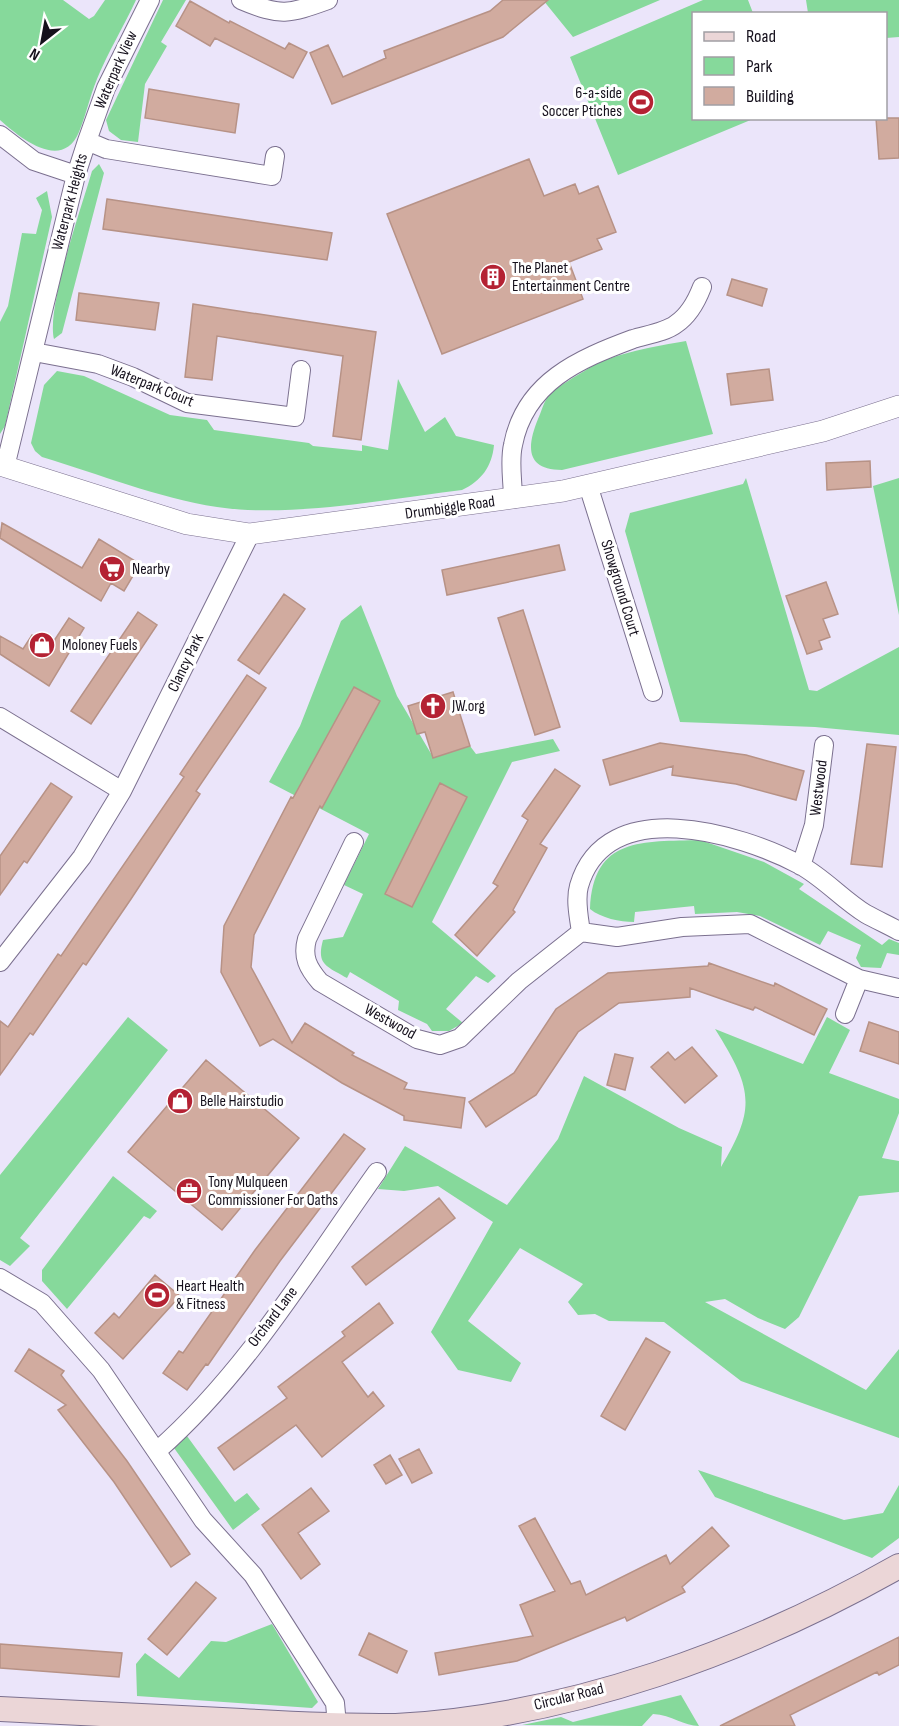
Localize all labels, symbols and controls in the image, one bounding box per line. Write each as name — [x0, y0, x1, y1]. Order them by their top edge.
north arrow — [12, 12, 72, 72]
legend — [692, 12, 887, 120]
text: Road — [746, 26, 776, 47]
street label: Waterpark View — [90, 28, 142, 112]
text: N — [26, 43, 44, 64]
text: Park — [746, 56, 772, 77]
place label: 6-a-side Soccer Ptiches — [542, 84, 622, 121]
text: Building — [746, 86, 794, 107]
sports icon: 6-a-side Soccer Ptiches — [626, 87, 656, 117]
street label: Waterpark Heights — [48, 151, 92, 252]
place label: The Planet Entertainment Centre — [512, 259, 630, 296]
building icon: The Planet Entertainment Centre — [478, 262, 508, 292]
street label: Waterpark Court — [107, 361, 197, 411]
street label: Drumbiggle Road — [404, 492, 496, 524]
street label: Showground Court — [596, 538, 644, 639]
supermarket icon: Nearby — [97, 554, 127, 584]
place label: Nearby — [132, 560, 170, 579]
shop icon: Moloney Fuels — [27, 630, 57, 660]
street label: Clancy Park — [164, 631, 208, 695]
place label: Moloney Fuels — [62, 636, 138, 655]
church icon: JW.org — [418, 691, 448, 721]
place label: JW.org — [451, 697, 485, 716]
street label: Westwood — [806, 759, 832, 817]
street label: Westwood — [361, 1000, 419, 1044]
shop icon: Belle Hairstudio — [165, 1086, 195, 1116]
place label: Belle Hairstudio — [200, 1092, 284, 1111]
place label: Tony Mulqueen Commissioner For Oaths — [208, 1173, 338, 1210]
office icon: Tony Mulqueen Commissioner For Oaths — [174, 1176, 204, 1206]
place label: Heart Health & Fitness — [176, 1277, 244, 1314]
sports icon: Heart Health & Fitness — [142, 1280, 172, 1310]
street label: Orchard Lane — [244, 1283, 302, 1351]
street label: Circular Road — [532, 1679, 606, 1715]

